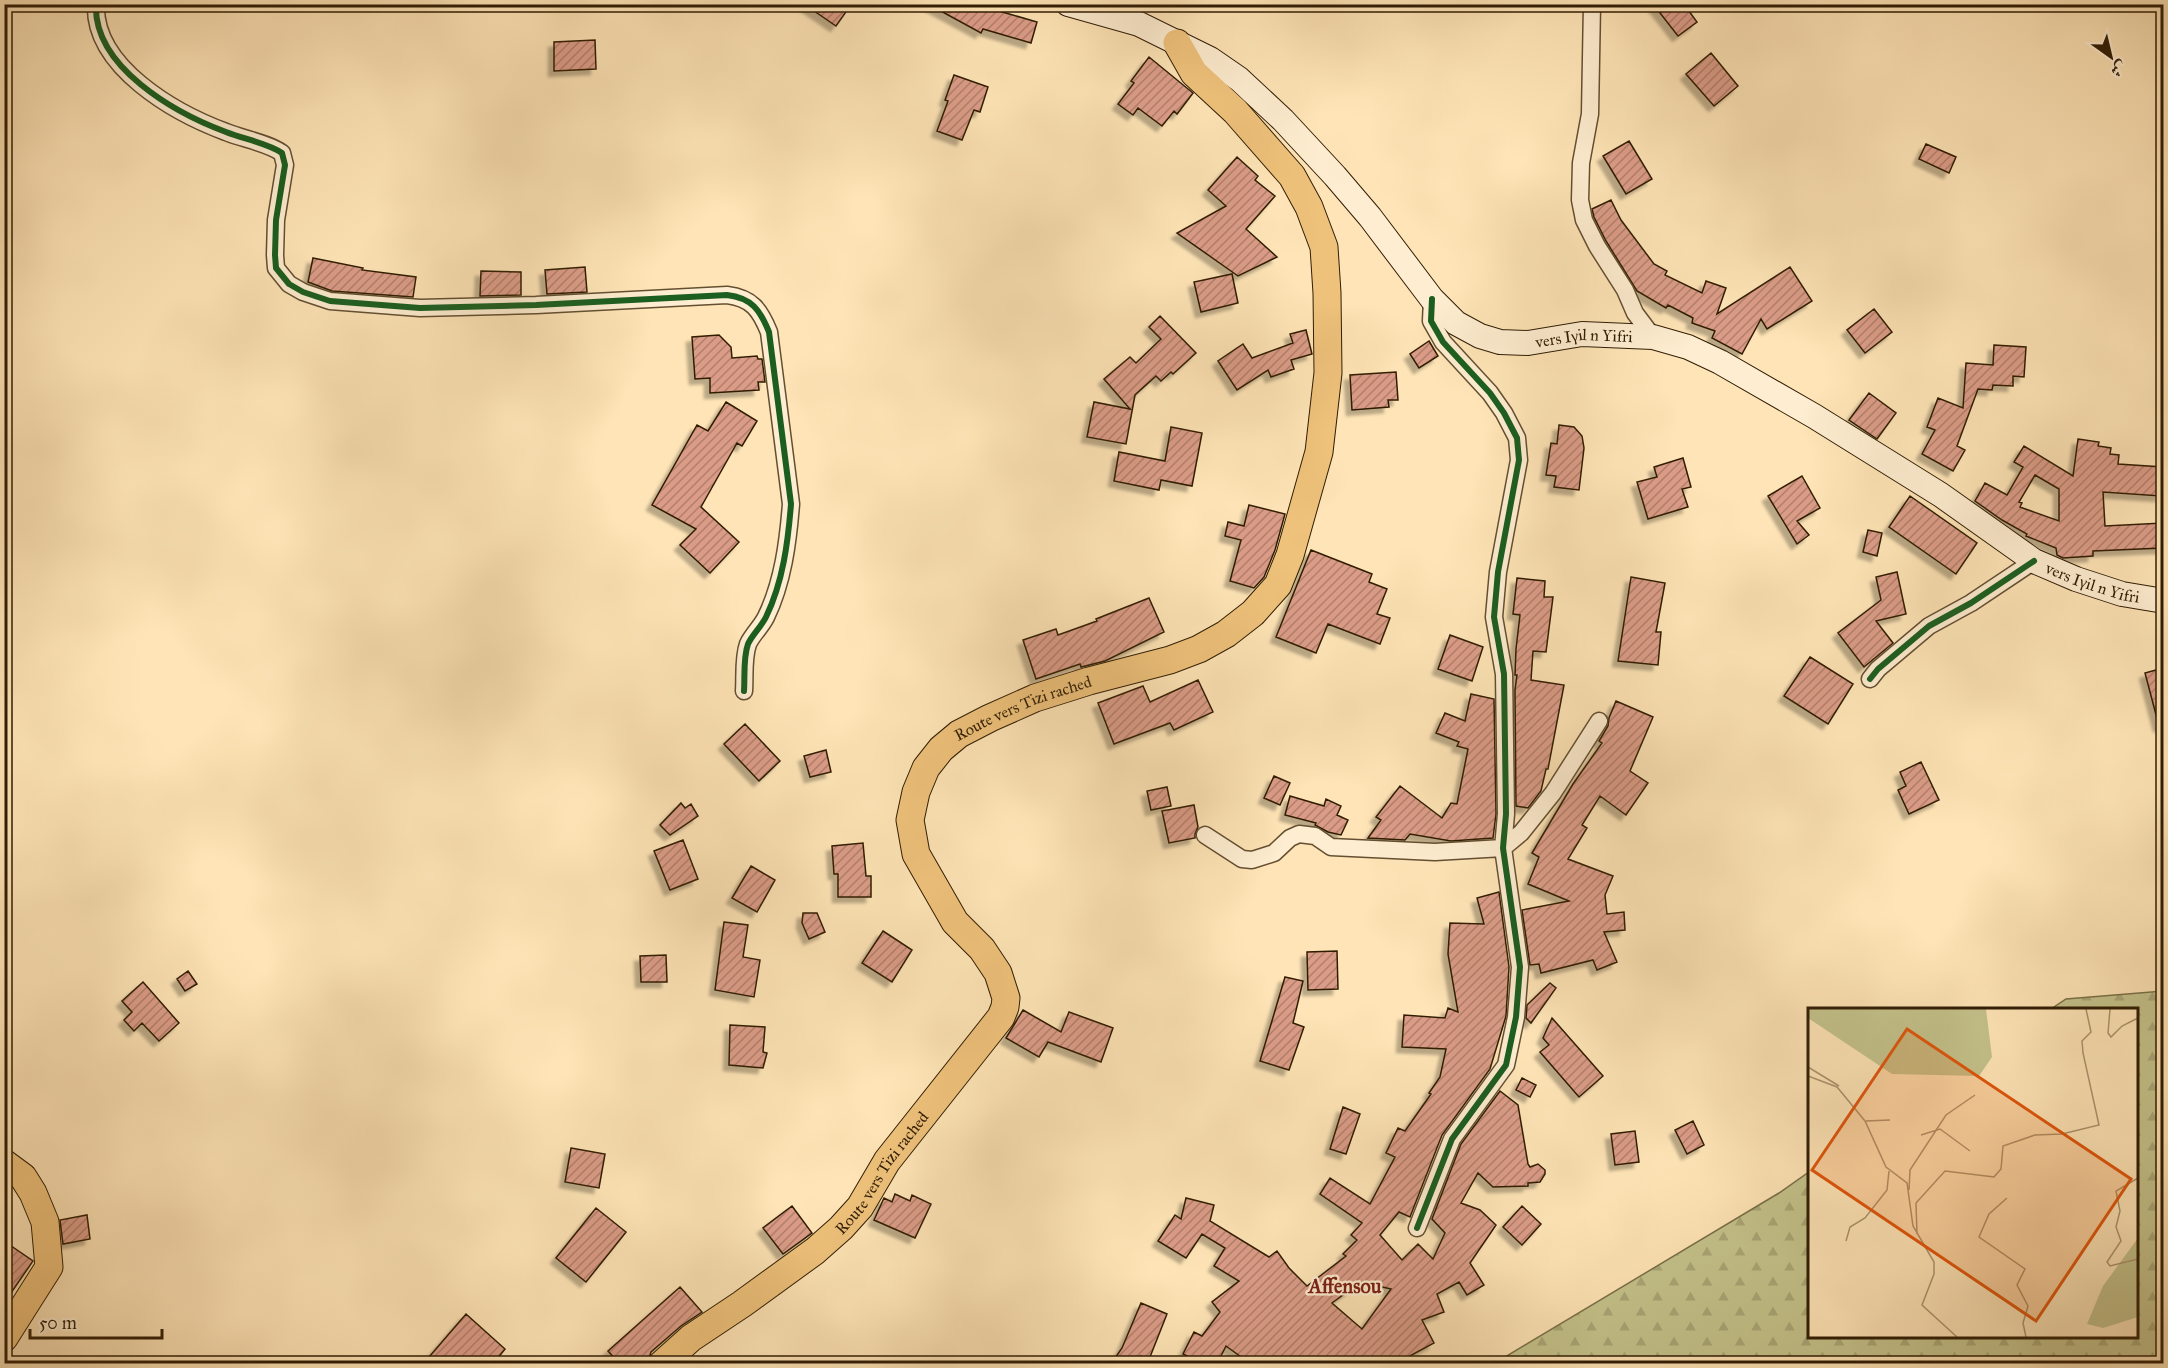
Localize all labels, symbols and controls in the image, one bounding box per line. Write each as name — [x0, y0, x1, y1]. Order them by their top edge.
north arrow — [2081, 27, 2141, 87]
text: ش — [2107, 57, 2131, 81]
street label: vers Iγil n Yifri — [1533, 325, 1634, 352]
street label: vers Iγil n Yifri — [2042, 558, 2142, 607]
street label: Route vers Tizi rached — [951, 672, 1094, 745]
inset map — [1808, 1008, 2138, 1338]
street label: Route vers Tizi rached — [831, 1108, 932, 1238]
district label: Affensou — [1307, 1274, 1382, 1298]
scale bar — [30, 1302, 162, 1340]
text: 50 m — [39, 1312, 77, 1334]

